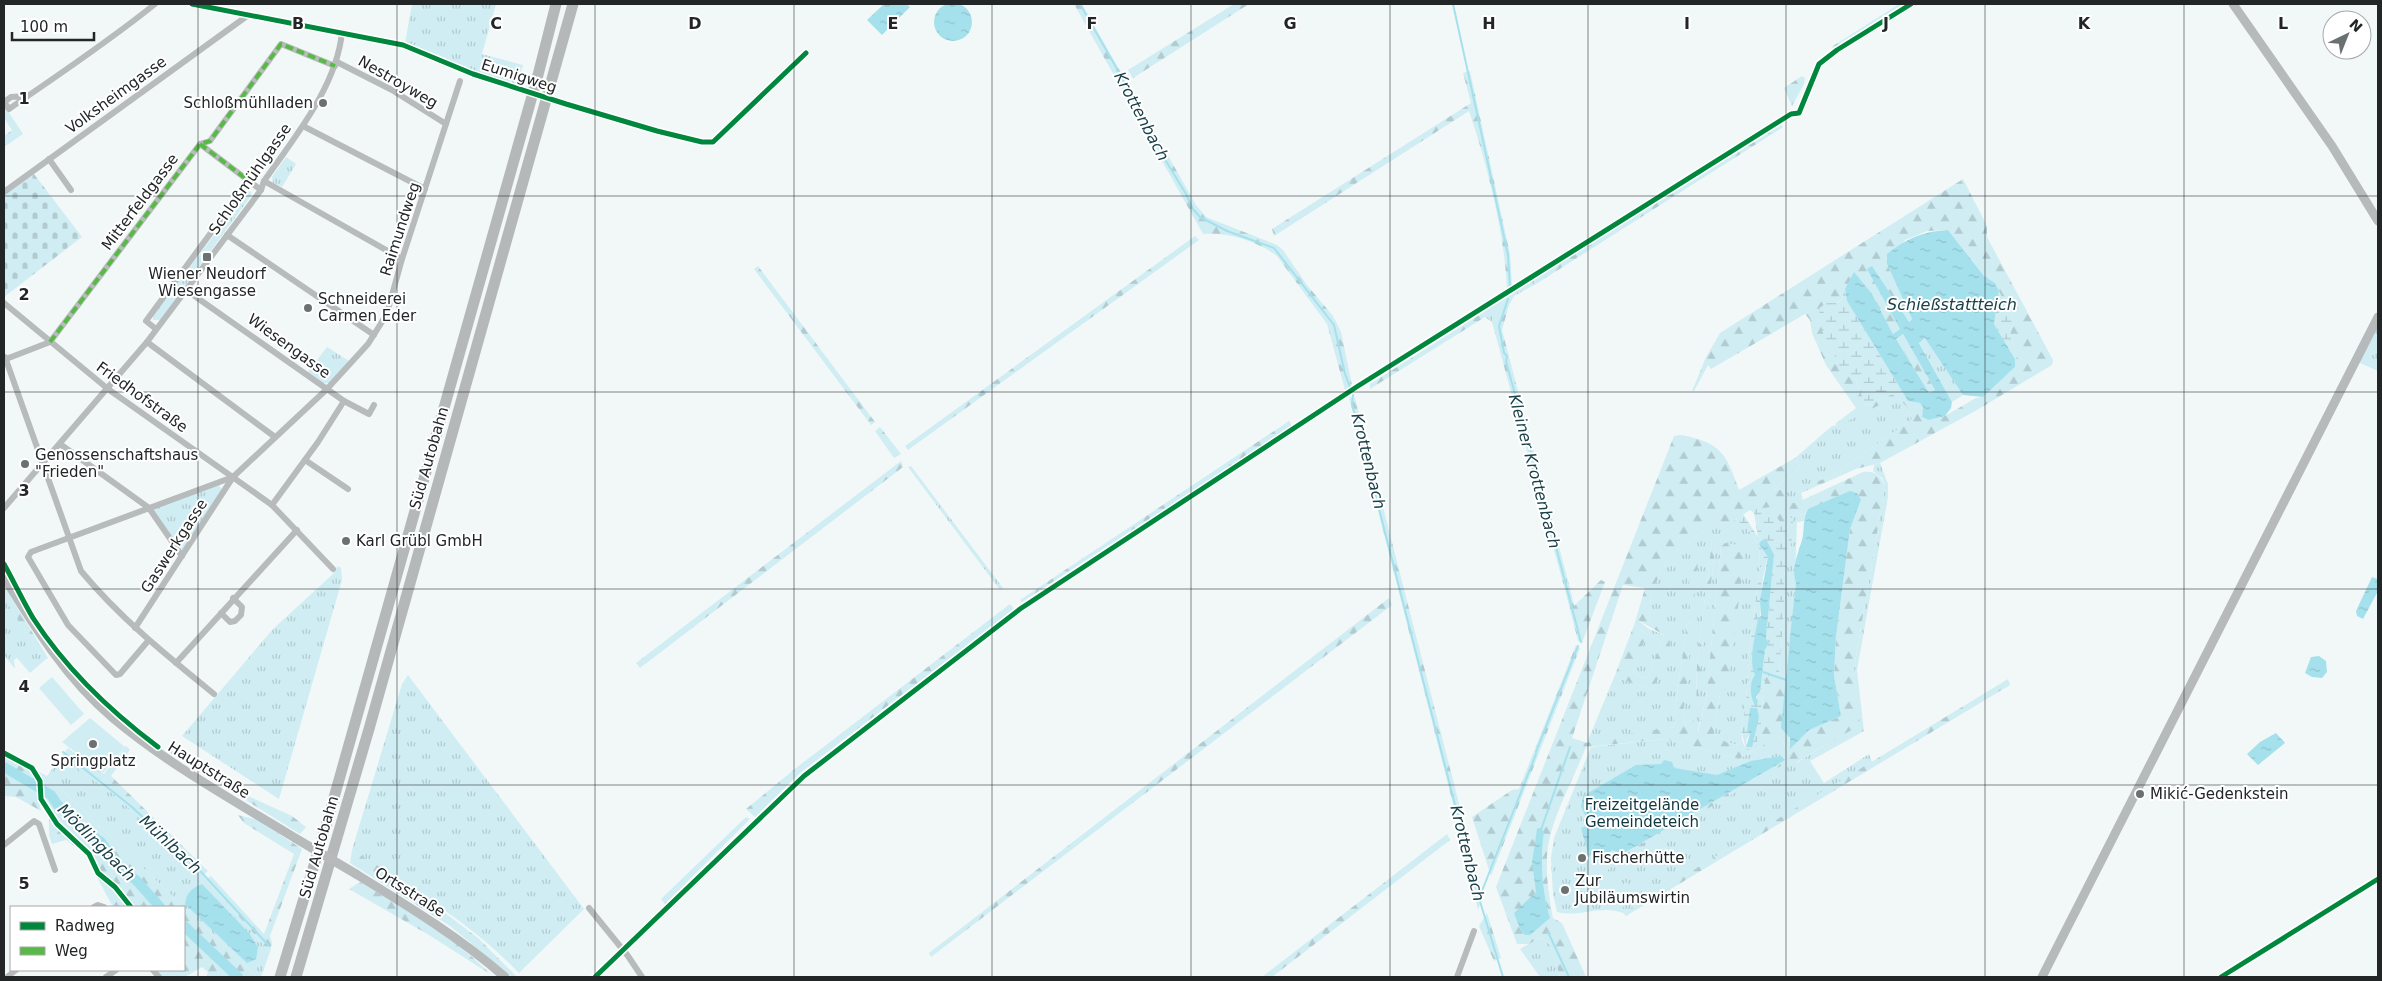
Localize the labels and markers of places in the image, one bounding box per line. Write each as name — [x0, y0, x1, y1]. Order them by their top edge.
place label: Schloßmühlladen — [184, 94, 313, 112]
marker: Schloßmühlladen — [317, 97, 329, 109]
marker: Wiener Neudorf Wiesengasse — [201, 251, 213, 263]
place label: Wiener Neudorf Wiesengasse — [148, 265, 267, 300]
place label: Schneiderei Carmen Eder — [318, 290, 417, 325]
marker: Schneiderei Carmen Eder — [302, 302, 314, 314]
place label: Genossenschaftshaus "Frieden" — [35, 446, 199, 481]
marker: Genossenschaftshaus "Frieden" — [19, 458, 31, 470]
place label: Karl Grübl GmbH — [356, 532, 483, 550]
marker: Karl Grübl GmbH — [340, 535, 352, 547]
marker: Springplatz — [87, 738, 99, 750]
place label: Springplatz — [50, 752, 136, 770]
place label: Mikić-Gedenkstein — [2150, 785, 2289, 803]
marker: Mikić-Gedenkstein — [2134, 788, 2146, 800]
place label: Fischerhütte — [1592, 849, 1684, 867]
marker: Fischerhütte — [1576, 852, 1588, 864]
place label: Zur Jubiläumswirtin — [1574, 872, 1690, 907]
marker: Zur Jubiläumswirtin — [1559, 884, 1571, 896]

